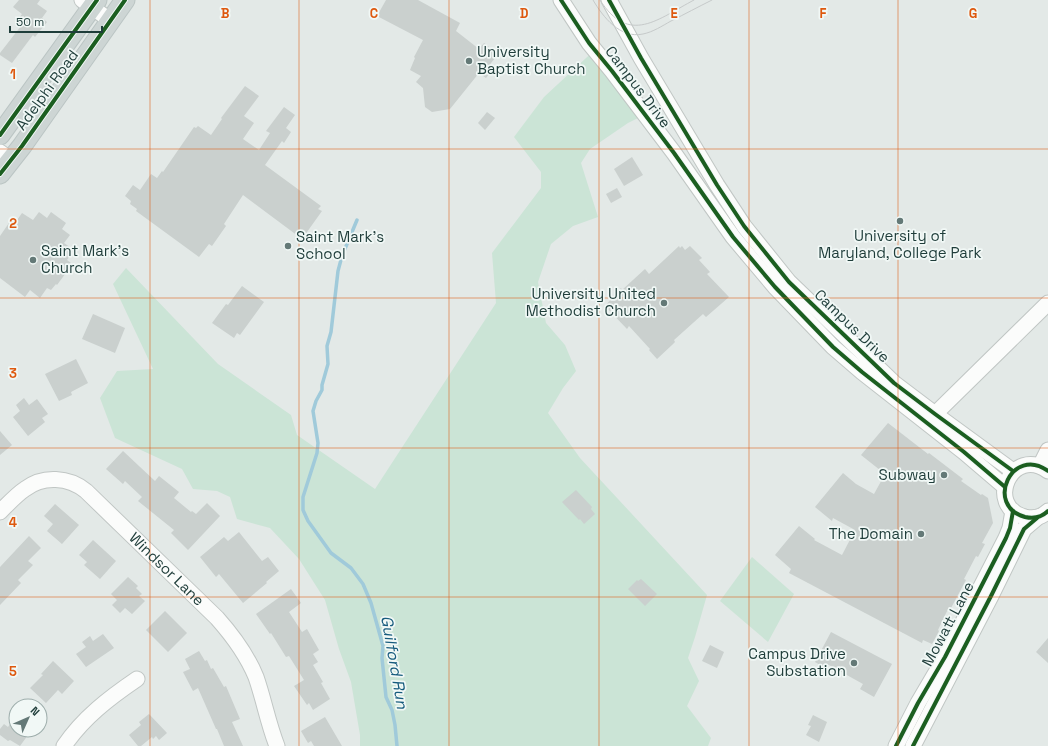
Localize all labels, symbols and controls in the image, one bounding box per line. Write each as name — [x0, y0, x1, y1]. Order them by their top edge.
text: B — [221, 5, 230, 22]
text: C — [370, 5, 378, 22]
text: D — [520, 5, 529, 22]
text: E — [670, 5, 678, 22]
text: F — [820, 5, 827, 22]
text: G — [969, 5, 977, 22]
scale bar — [10, 8, 102, 34]
text: 50 m — [16, 14, 44, 30]
place label: University Baptist Church — [477, 42, 585, 78]
street label: Campus Drive — [601, 42, 675, 132]
street label: Adelphi Road — [11, 46, 82, 134]
marker: University Baptist Church — [464, 56, 474, 66]
text: 1 — [10, 66, 16, 83]
text: 2 — [9, 215, 17, 232]
marker: University of Maryland, College Park — [895, 216, 905, 226]
place label: University of Maryland, College Park — [818, 226, 982, 262]
place label: Saint Mark's School — [296, 227, 384, 263]
place label: Saint Mark's Church — [41, 241, 129, 277]
marker: Saint Mark's School — [283, 241, 293, 251]
marker: Saint Mark's Church — [28, 255, 38, 265]
place label: University United Methodist Church — [526, 284, 656, 320]
street label: Campus Drive — [811, 285, 894, 366]
marker: University United Methodist Church — [659, 298, 669, 308]
text: 3 — [9, 365, 17, 382]
place label: Subway — [879, 465, 936, 484]
marker: Subway — [939, 470, 949, 480]
text: 4 — [9, 514, 17, 531]
place label: The Domain — [829, 524, 913, 543]
street label: Windsor Lane — [125, 528, 209, 610]
marker: The Domain — [916, 529, 926, 539]
street label: Mowatt Lane — [917, 578, 978, 669]
water label: Guilford Run — [376, 614, 413, 712]
place label: Campus Drive Substation — [748, 644, 846, 680]
marker: Campus Drive Substation — [849, 658, 859, 668]
text: 5 — [9, 663, 17, 680]
north arrow — [8, 698, 48, 738]
text: N — [28, 703, 43, 718]

